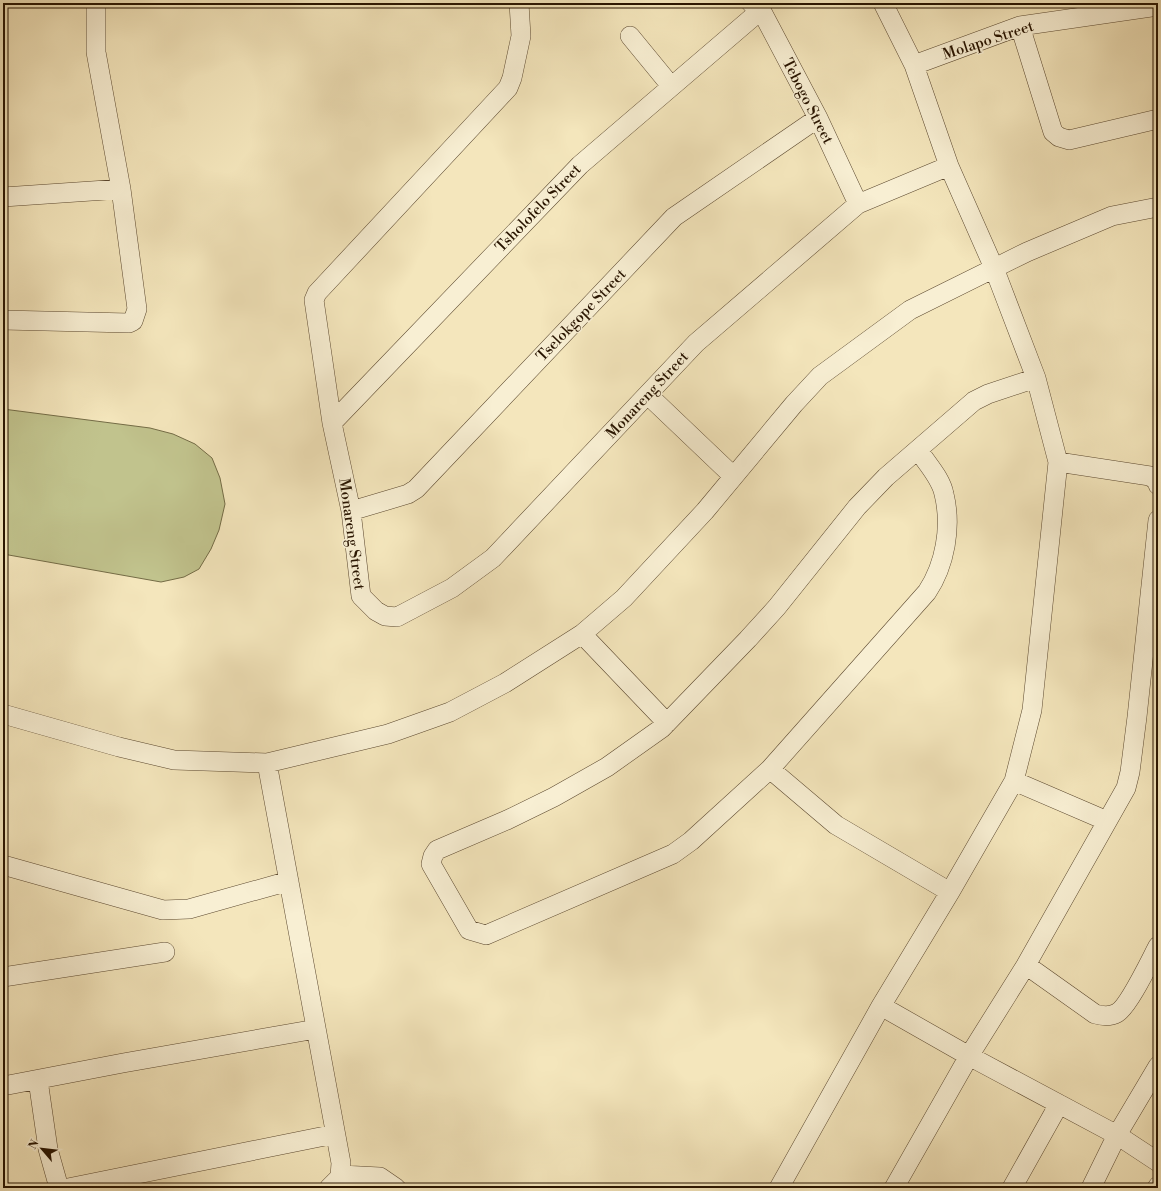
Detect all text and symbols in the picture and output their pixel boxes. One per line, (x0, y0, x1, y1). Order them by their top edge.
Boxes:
street label: Molapo Street (940, 17, 1037, 64)
street label: Tebogo Street (778, 55, 838, 148)
street label: Tsholofelo Street (491, 160, 586, 257)
street label: Tselokgope Street (532, 265, 631, 366)
street label: Monareng Street (602, 347, 693, 443)
street label: Monareng Street (334, 477, 369, 592)
north arrow (22, 1129, 62, 1169)
text: N (26, 1137, 42, 1152)

